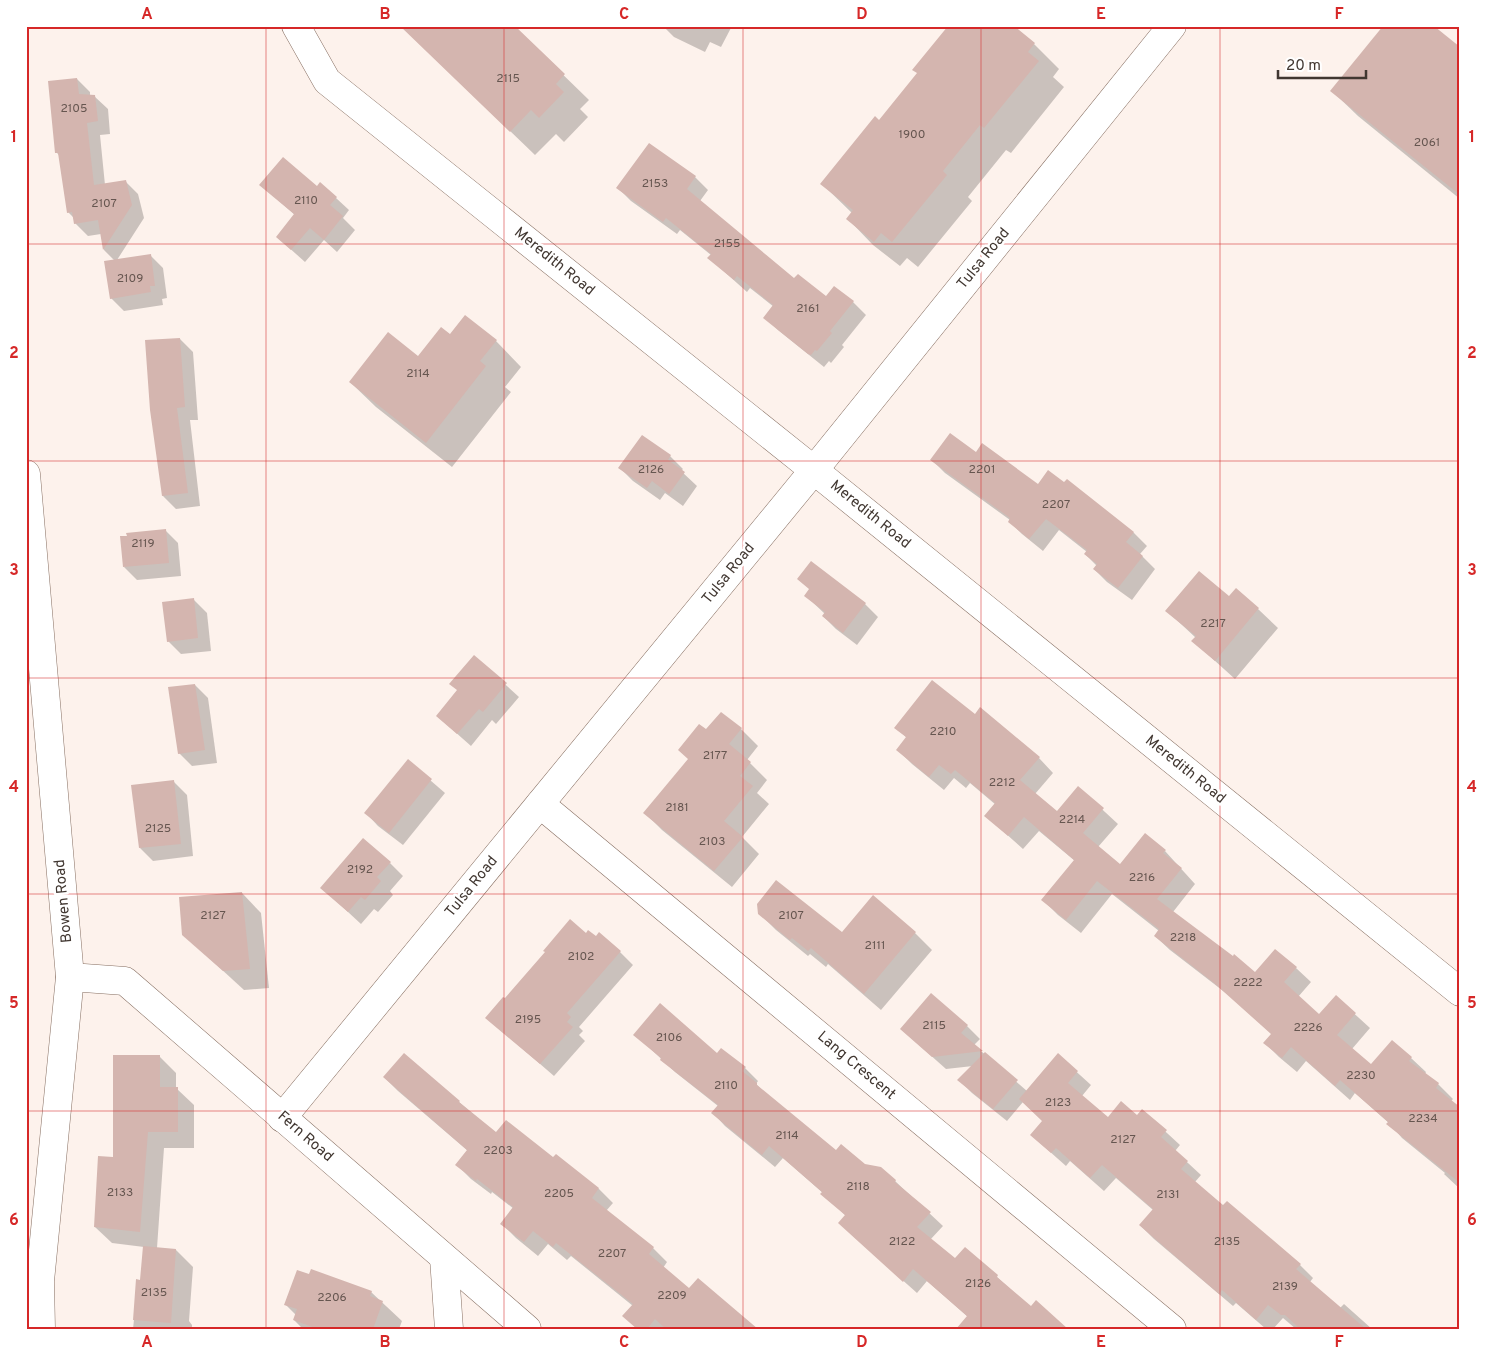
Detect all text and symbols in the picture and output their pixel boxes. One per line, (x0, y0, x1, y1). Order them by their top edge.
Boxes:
text: A (141, 5, 153, 25)
text: B (379, 5, 391, 25)
text: C (619, 5, 629, 25)
text: D (856, 5, 868, 25)
text: E (1096, 5, 1106, 25)
text: F (1334, 5, 1344, 25)
scale bar (1278, 48, 1366, 80)
text: 20 m (1286, 57, 1321, 76)
house number: 2115 (496, 71, 520, 87)
house number: 2105 (61, 101, 87, 117)
house number: 1900 (899, 127, 925, 143)
text: 1 (11, 128, 17, 148)
text: 1 (1469, 128, 1475, 148)
house number: 2061 (1414, 135, 1440, 151)
house number: 2153 (642, 176, 668, 192)
house number: 2110 (294, 193, 318, 209)
house number: 2107 (91, 196, 117, 212)
street label: Meredith Road (510, 224, 598, 300)
street label: Tulsa Road (953, 224, 1015, 294)
house number: 2155 (714, 236, 740, 252)
house number: 2109 (117, 271, 143, 287)
house number: 2161 (796, 301, 820, 317)
text: 2 (9, 344, 19, 364)
text: 2 (1467, 344, 1477, 364)
house number: 2114 (406, 366, 430, 382)
house number: 2126 (638, 462, 664, 478)
house number: 2201 (969, 462, 995, 478)
street label: Meredith Road (826, 477, 914, 553)
house number: 2207 (1042, 497, 1070, 513)
house number: 2119 (131, 536, 155, 552)
street label: Tulsa Road (698, 539, 760, 609)
text: 3 (9, 561, 19, 581)
text: 3 (1467, 561, 1477, 581)
house number: 2217 (1200, 616, 1226, 632)
house number: 2210 (930, 724, 956, 740)
street label: Meredith Road (1141, 732, 1229, 808)
house number: 2177 (703, 748, 727, 764)
house number: 2212 (989, 775, 1015, 791)
text: 4 (9, 778, 19, 798)
text: 4 (1467, 778, 1477, 798)
house number: 2181 (665, 800, 689, 816)
house number: 2214 (1059, 812, 1085, 828)
house number: 2125 (145, 821, 171, 837)
house number: 2103 (699, 834, 725, 850)
street label: Tulsa Road (441, 852, 503, 922)
street label: Bowen Road (51, 858, 77, 944)
house number: 2192 (347, 862, 373, 878)
house number: 2216 (1129, 870, 1155, 886)
house number: 2127 (200, 908, 226, 924)
house number: 2107 (778, 908, 804, 924)
house number: 2218 (1170, 930, 1196, 946)
house number: 2111 (865, 938, 885, 954)
house number: 2102 (568, 949, 594, 965)
house number: 2222 (1233, 975, 1263, 991)
text: 5 (9, 994, 19, 1014)
text: 5 (1467, 994, 1477, 1014)
house number: 2195 (515, 1012, 541, 1028)
house number: 2115 (922, 1018, 946, 1034)
house number: 2226 (1293, 1020, 1323, 1036)
street label: Lang Crescent (813, 1028, 899, 1104)
house number: 2106 (656, 1030, 682, 1046)
house number: 2230 (1346, 1068, 1376, 1084)
house number: 2110 (714, 1078, 738, 1094)
house number: 2123 (1045, 1095, 1071, 1111)
street label: Fern Road (273, 1108, 337, 1166)
house number: 2234 (1408, 1111, 1438, 1127)
house number: 2114 (775, 1128, 799, 1144)
house number: 2127 (1110, 1132, 1136, 1148)
house number: 2203 (483, 1143, 513, 1159)
house number: 2118 (846, 1179, 870, 1195)
house number: 2133 (107, 1185, 133, 1201)
house number: 2205 (544, 1186, 574, 1202)
house number: 2131 (1156, 1187, 1180, 1203)
text: 6 (9, 1211, 19, 1231)
text: 6 (1467, 1211, 1477, 1231)
house number: 2122 (889, 1234, 915, 1250)
house number: 2135 (1214, 1234, 1240, 1250)
house number: 2207 (598, 1246, 626, 1262)
house number: 2126 (965, 1276, 991, 1292)
house number: 2139 (1272, 1279, 1298, 1295)
house number: 2135 (141, 1285, 167, 1301)
house number: 2209 (657, 1288, 687, 1304)
house number: 2206 (317, 1290, 347, 1306)
text: A (141, 1333, 153, 1353)
text: B (379, 1333, 391, 1353)
text: C (619, 1333, 629, 1353)
text: D (856, 1333, 868, 1353)
text: E (1096, 1333, 1106, 1353)
text: F (1334, 1333, 1344, 1353)

